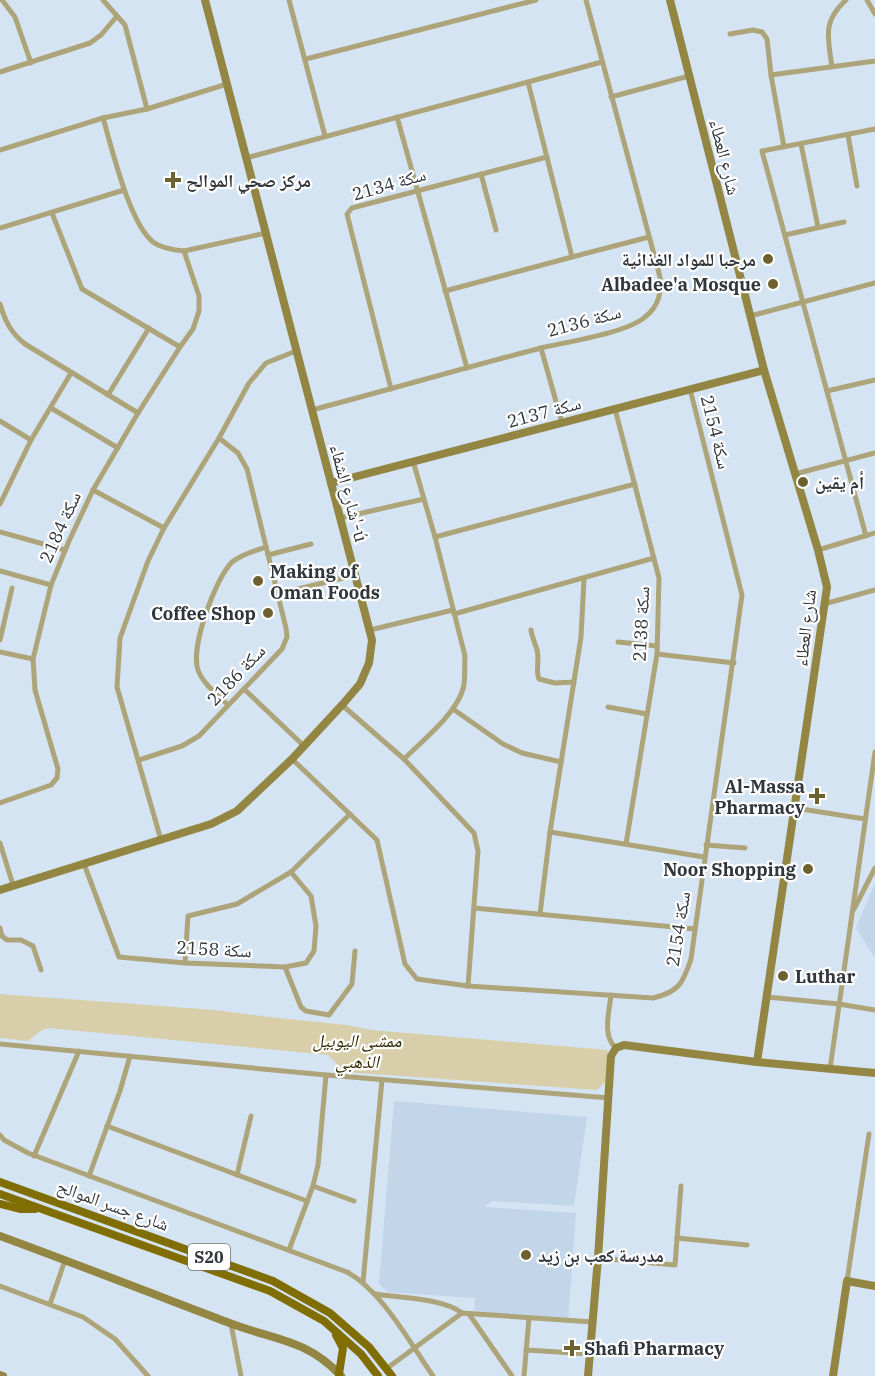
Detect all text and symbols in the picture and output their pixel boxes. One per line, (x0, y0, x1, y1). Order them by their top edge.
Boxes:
street label: شارع العطاء (704, 117, 746, 197)
street label: سكة 2134 (349, 163, 429, 205)
place label: مركز صحي الموالح (186, 169, 311, 195)
marker: مركز صحي الموالح (164, 171, 182, 189)
place label: مرحبا للمواد الغذائية (622, 248, 756, 271)
marker: مرحبا للمواد الغذائية (761, 252, 775, 266)
place label: Albadee'a Mosque (601, 273, 761, 296)
marker: Albadee'a Mosque (766, 277, 780, 291)
street label: سكة 2136 (544, 300, 624, 342)
street label: سكة 2137 (504, 391, 584, 433)
street label: سكة 2154 (696, 393, 736, 471)
street label: شارع الشفاء'-ú (325, 442, 373, 544)
place label: أم يقين (815, 471, 864, 495)
marker: أم يقين (796, 475, 810, 489)
street label: سكة 2184 (34, 488, 86, 566)
place label: Making of Oman Foods (270, 560, 380, 604)
marker: Making of Oman Foods (251, 574, 265, 588)
street label: سكة 2138 (628, 586, 654, 662)
street label: شارع العطاء (789, 588, 821, 668)
place label: Coffee Shop (151, 602, 256, 625)
marker: Coffee Shop (261, 606, 275, 620)
street label: سكة 2186 (202, 640, 270, 710)
place label: Al-Massa Pharmacy (714, 775, 806, 819)
marker: Al-Massa Pharmacy (810, 789, 824, 803)
place label: Noor Shopping (663, 858, 797, 881)
marker: Noor Shopping (801, 862, 815, 876)
street label: سكة 2154 (661, 890, 695, 968)
street label: سكة 2158 (176, 936, 252, 962)
place label: Luthar (795, 965, 855, 988)
marker: Luthar (776, 969, 790, 983)
park label: ممشى اليوبيل الذهبي (313, 1029, 402, 1076)
street label: شارع جسر الموالح (54, 1174, 172, 1237)
road number: S20 (188, 1244, 230, 1270)
place label: مدرسة كعب بن زيد (538, 1244, 664, 1267)
marker: مدرسة كعب بن زيد (519, 1248, 533, 1262)
place label: Shafi Pharmacy (584, 1337, 725, 1360)
marker: Shafi Pharmacy (565, 1341, 579, 1355)

